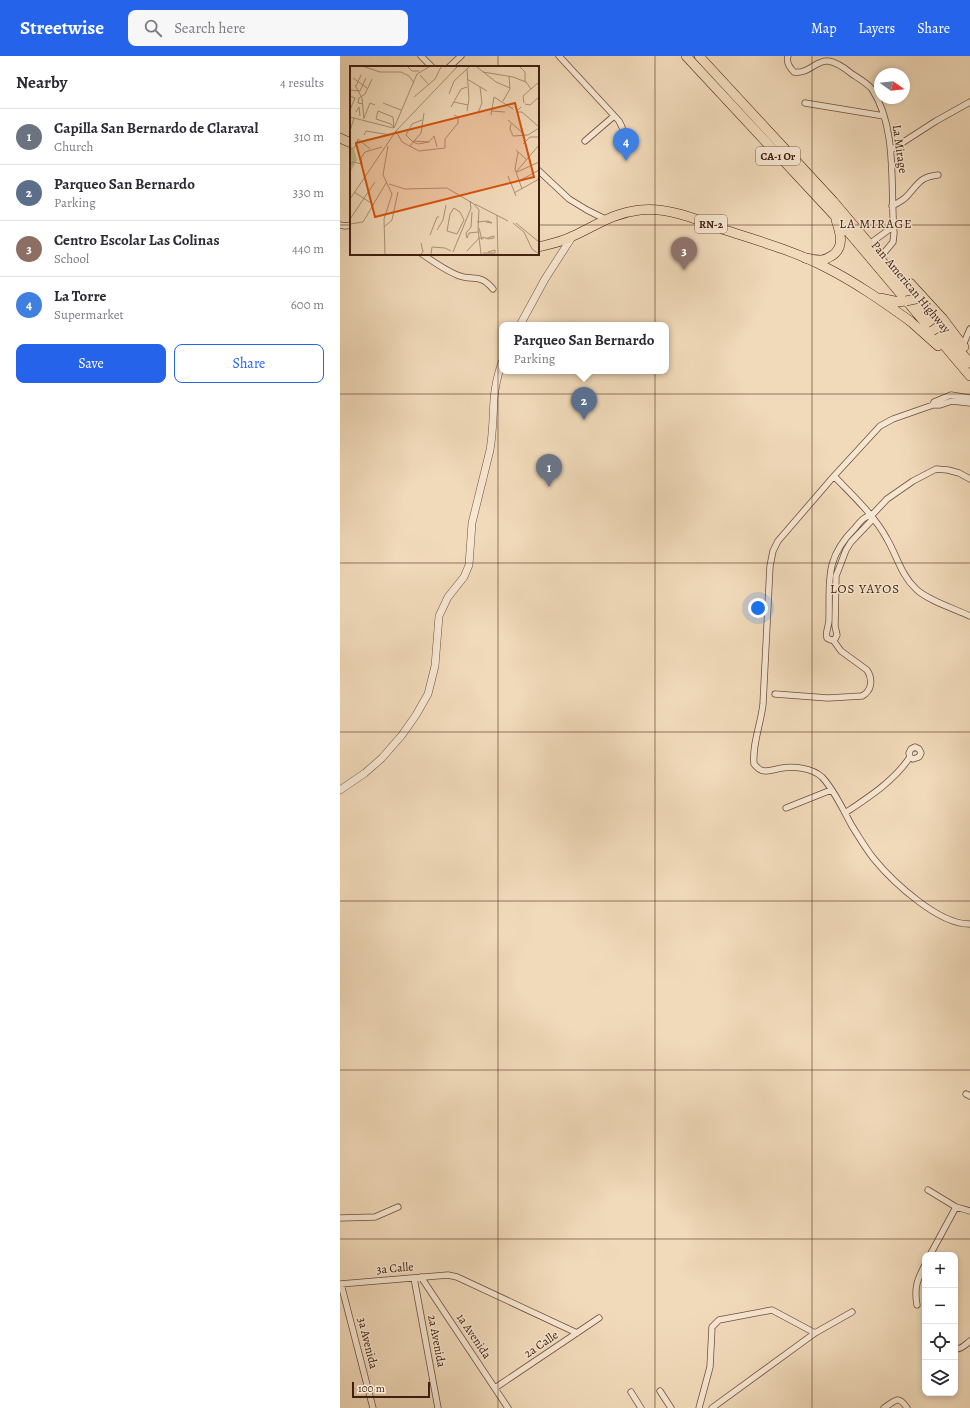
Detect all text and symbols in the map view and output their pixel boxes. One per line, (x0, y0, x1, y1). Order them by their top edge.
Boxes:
search box (128, 10, 408, 46)
text: Streetwise (20, 15, 104, 41)
icon: search (142, 17, 164, 39)
text: Search here (174, 18, 245, 38)
text: Map (811, 19, 837, 38)
text: Layers (859, 19, 895, 38)
text: Share (917, 19, 950, 38)
inset map (350, 66, 539, 255)
north arrow (874, 68, 910, 104)
text: Nearby (16, 71, 67, 94)
text: 4 results (280, 74, 324, 91)
text: Capilla San Bernardo de Claraval (54, 118, 258, 138)
street label: La Mirage (889, 124, 911, 174)
text: 1 (27, 128, 31, 145)
text: 310 m (294, 128, 324, 145)
pin: 4 (613, 128, 639, 161)
text: Church (54, 138, 93, 155)
road number: CA-1 Or (756, 147, 800, 165)
text: Parqueo San Bernardo (54, 174, 195, 194)
text: 2 (26, 184, 32, 201)
text: 330 m (293, 184, 324, 201)
text: Parking (54, 194, 96, 211)
road number: RN-2 (695, 215, 727, 233)
district label: LA MIRAGE (839, 215, 913, 232)
text: Centro Escolar Las Colinas (54, 230, 220, 250)
pin: 3 (671, 237, 697, 270)
street label: Pan-American Highway (868, 238, 955, 337)
text: 3 (26, 240, 32, 257)
text: 440 m (292, 240, 324, 257)
text: School (54, 250, 89, 267)
text: La Torre (54, 286, 106, 306)
text: 4 (26, 296, 32, 313)
text: 600 m (291, 296, 324, 313)
text: Supermarket (54, 306, 124, 323)
popup (499, 322, 669, 374)
text: Parqueo San Bernardo (514, 330, 654, 350)
button: Save (16, 344, 166, 383)
button: Share (174, 344, 324, 383)
text: Parking (514, 350, 555, 367)
pin: 2 (571, 387, 597, 420)
pin: 1 (536, 454, 562, 487)
district label: LOS YAYOS (830, 580, 900, 597)
your location (748, 598, 768, 618)
map controls (922, 1252, 958, 1396)
button: + (922, 1252, 958, 1288)
street label: 3a Calle (376, 1258, 414, 1278)
button: − (922, 1288, 958, 1324)
street label: 1a Avenida (453, 1310, 495, 1362)
street label: 2a Avenida (424, 1313, 450, 1369)
street label: 3a Avenida (354, 1316, 382, 1371)
button: locate (922, 1324, 958, 1360)
street label: 2a Calle (521, 1327, 561, 1361)
button: layers (922, 1360, 958, 1396)
scale bar (352, 1380, 430, 1399)
text: 100 m (358, 1381, 385, 1396)

